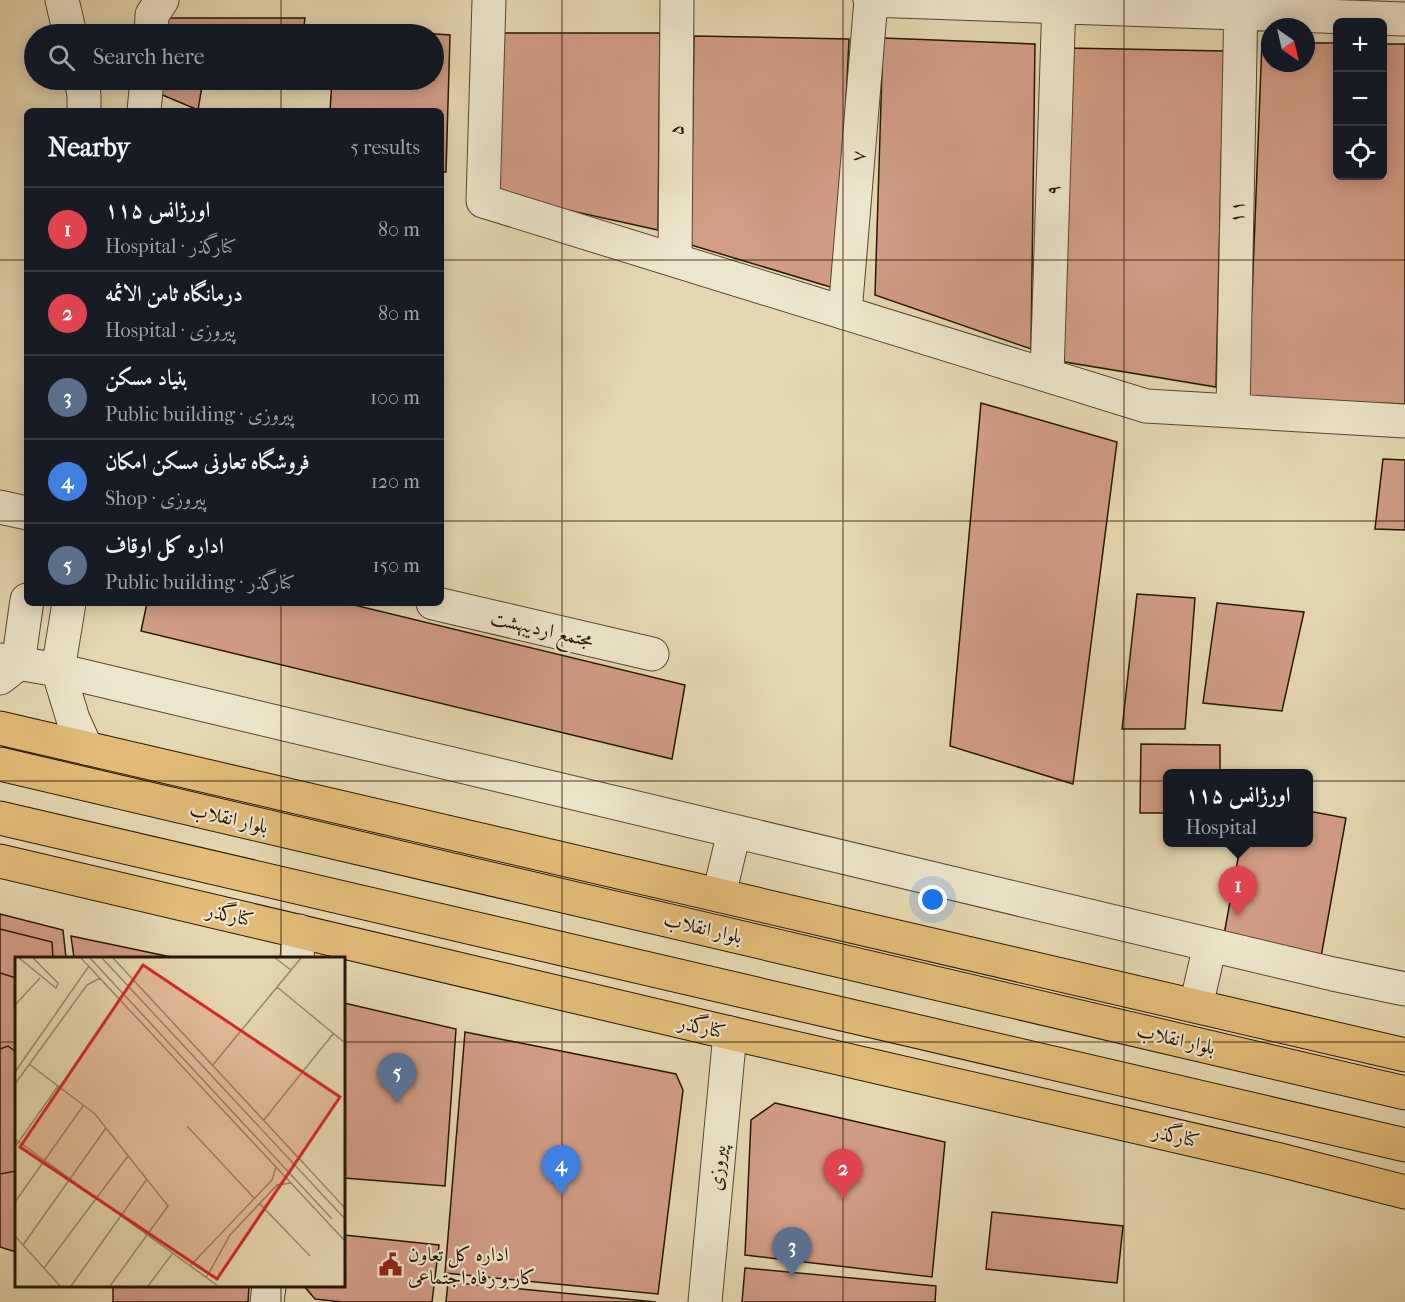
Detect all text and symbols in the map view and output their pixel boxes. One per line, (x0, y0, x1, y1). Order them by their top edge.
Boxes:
north arrow (1261, 18, 1315, 72)
map controls (1333, 18, 1387, 180)
button: + (1333, 18, 1387, 72)
search box (24, 24, 444, 90)
icon: search (45, 41, 78, 74)
text: Search here (93, 44, 205, 70)
button: − (1333, 72, 1387, 126)
street label: ۵ (664, 124, 688, 136)
button: locate (1333, 126, 1387, 180)
text: Nearby (48, 132, 130, 163)
text: 5 results (350, 136, 420, 159)
street label: ۷ (846, 149, 870, 163)
street label: ۹ (1041, 184, 1065, 196)
text: اورژانس ۱۱۵ (105, 197, 210, 223)
street label: ۱۱ (1225, 200, 1249, 224)
text: 1 (64, 218, 71, 241)
text: 80 m (378, 218, 420, 241)
text: Hospital · کنارگذر (105, 235, 237, 258)
text: درمانگاه ثامن الائمه (105, 281, 243, 307)
text: 2 (62, 302, 73, 325)
text: 80 m (378, 302, 420, 325)
text: Hospital · پیروزی (105, 319, 235, 342)
text: بنیاد مسکن (105, 365, 188, 391)
text: 3 (63, 386, 72, 409)
text: 100 m (370, 386, 420, 409)
text: Public building · پیروزی (105, 403, 294, 426)
text: فروشگاه تعاونی مسکن امکان (105, 449, 310, 475)
text: 4 (62, 470, 73, 493)
text: 120 m (371, 470, 420, 493)
text: Shop · پیروزی (105, 487, 206, 510)
text: اداره کل اوقاف (105, 533, 224, 559)
text: 5 (63, 554, 72, 577)
text: 150 m (372, 554, 420, 577)
text: Public building · کنارگذر (105, 571, 295, 594)
street label: مجتمع اردیبهشت (487, 606, 596, 658)
popup (1163, 769, 1313, 847)
text: اورژانس ۱۱۵ (1185, 782, 1291, 808)
street label: بلوار انقلاب (187, 798, 271, 839)
text: Hospital (1185, 816, 1257, 839)
pin: 1 (1218, 866, 1258, 916)
your location (918, 885, 947, 914)
street label: کنارگذر (202, 895, 256, 932)
street label: بلوار انقلاب (661, 908, 745, 949)
inset map (15, 957, 345, 1287)
street label: کنارگذر (674, 1007, 728, 1044)
street label: بلوار انقلاب (1134, 1019, 1218, 1060)
pin: 5 (378, 1054, 416, 1103)
street label: کنارگذر (1148, 1116, 1202, 1153)
street label: پیروزی (704, 1143, 734, 1192)
pin: 4 (542, 1146, 580, 1195)
pin: 2 (824, 1150, 862, 1199)
pin: 3 (772, 1228, 812, 1277)
place label: اداره کل تعاون کار و رفاه اجتماعی (408, 1243, 536, 1289)
public building icon: اداره کل تعاون کار و رفاه اجتماعی (377, 1252, 403, 1278)

